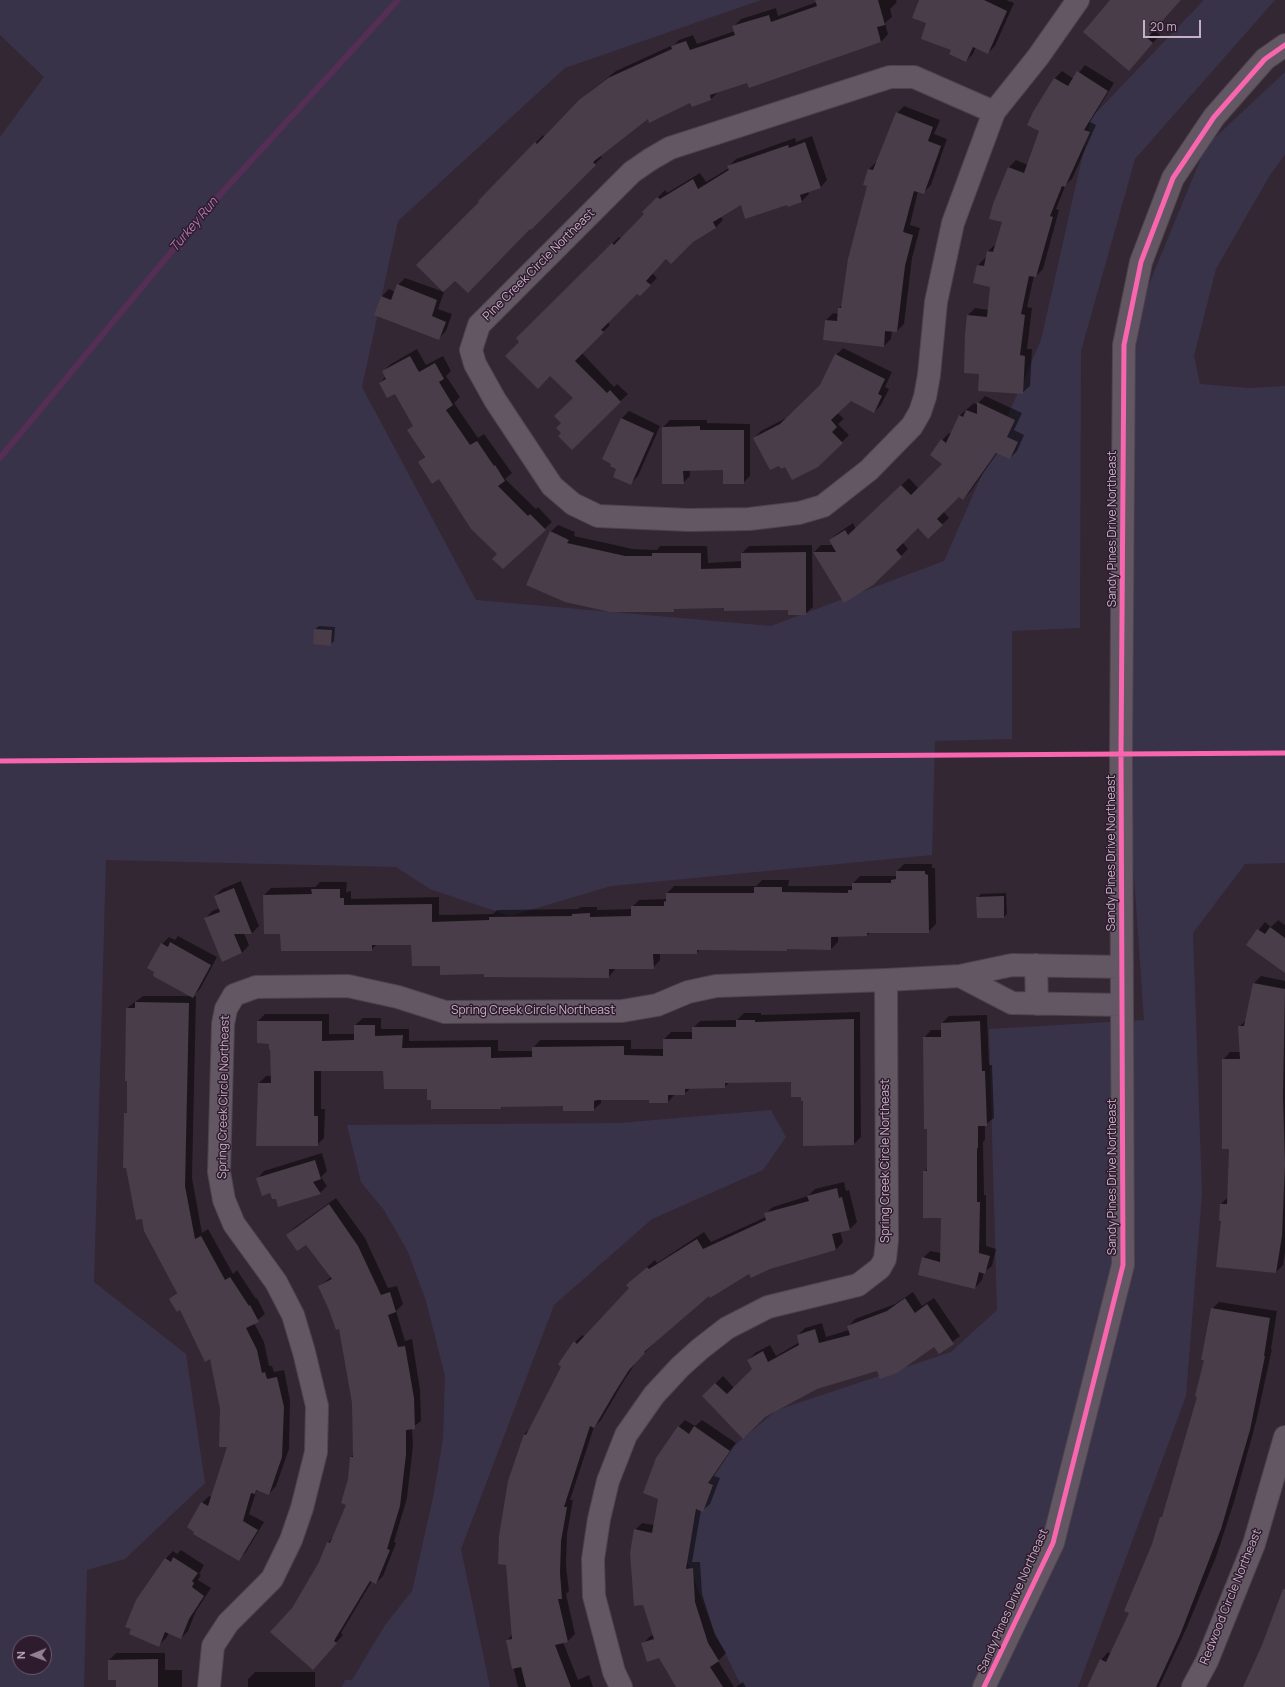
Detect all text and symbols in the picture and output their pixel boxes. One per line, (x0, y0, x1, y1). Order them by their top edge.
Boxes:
scale bar (1145, 12, 1203, 38)
text: 20 m (1150, 18, 1177, 35)
water label: Turkey Run (167, 195, 221, 255)
street label: Pine Creek Circle Northeast (480, 206, 598, 324)
street label: Sandy Pines Drive Northeast (1106, 451, 1120, 607)
street label: Sandy Pines Drive Northeast (1105, 775, 1119, 931)
street label: Spring Creek Circle Northeast (451, 1004, 615, 1018)
street label: Spring Creek Circle Northeast (215, 1015, 233, 1179)
street label: Spring Creek Circle Northeast (879, 1079, 893, 1243)
street label: Sandy Pines Drive Northeast (1106, 1099, 1120, 1255)
street label: Sandy Pines Drive Northeast (975, 1527, 1051, 1675)
street label: Redwood Circle Northeast (1197, 1527, 1265, 1667)
north arrow (12, 1635, 52, 1675)
text: N (13, 1651, 28, 1659)

